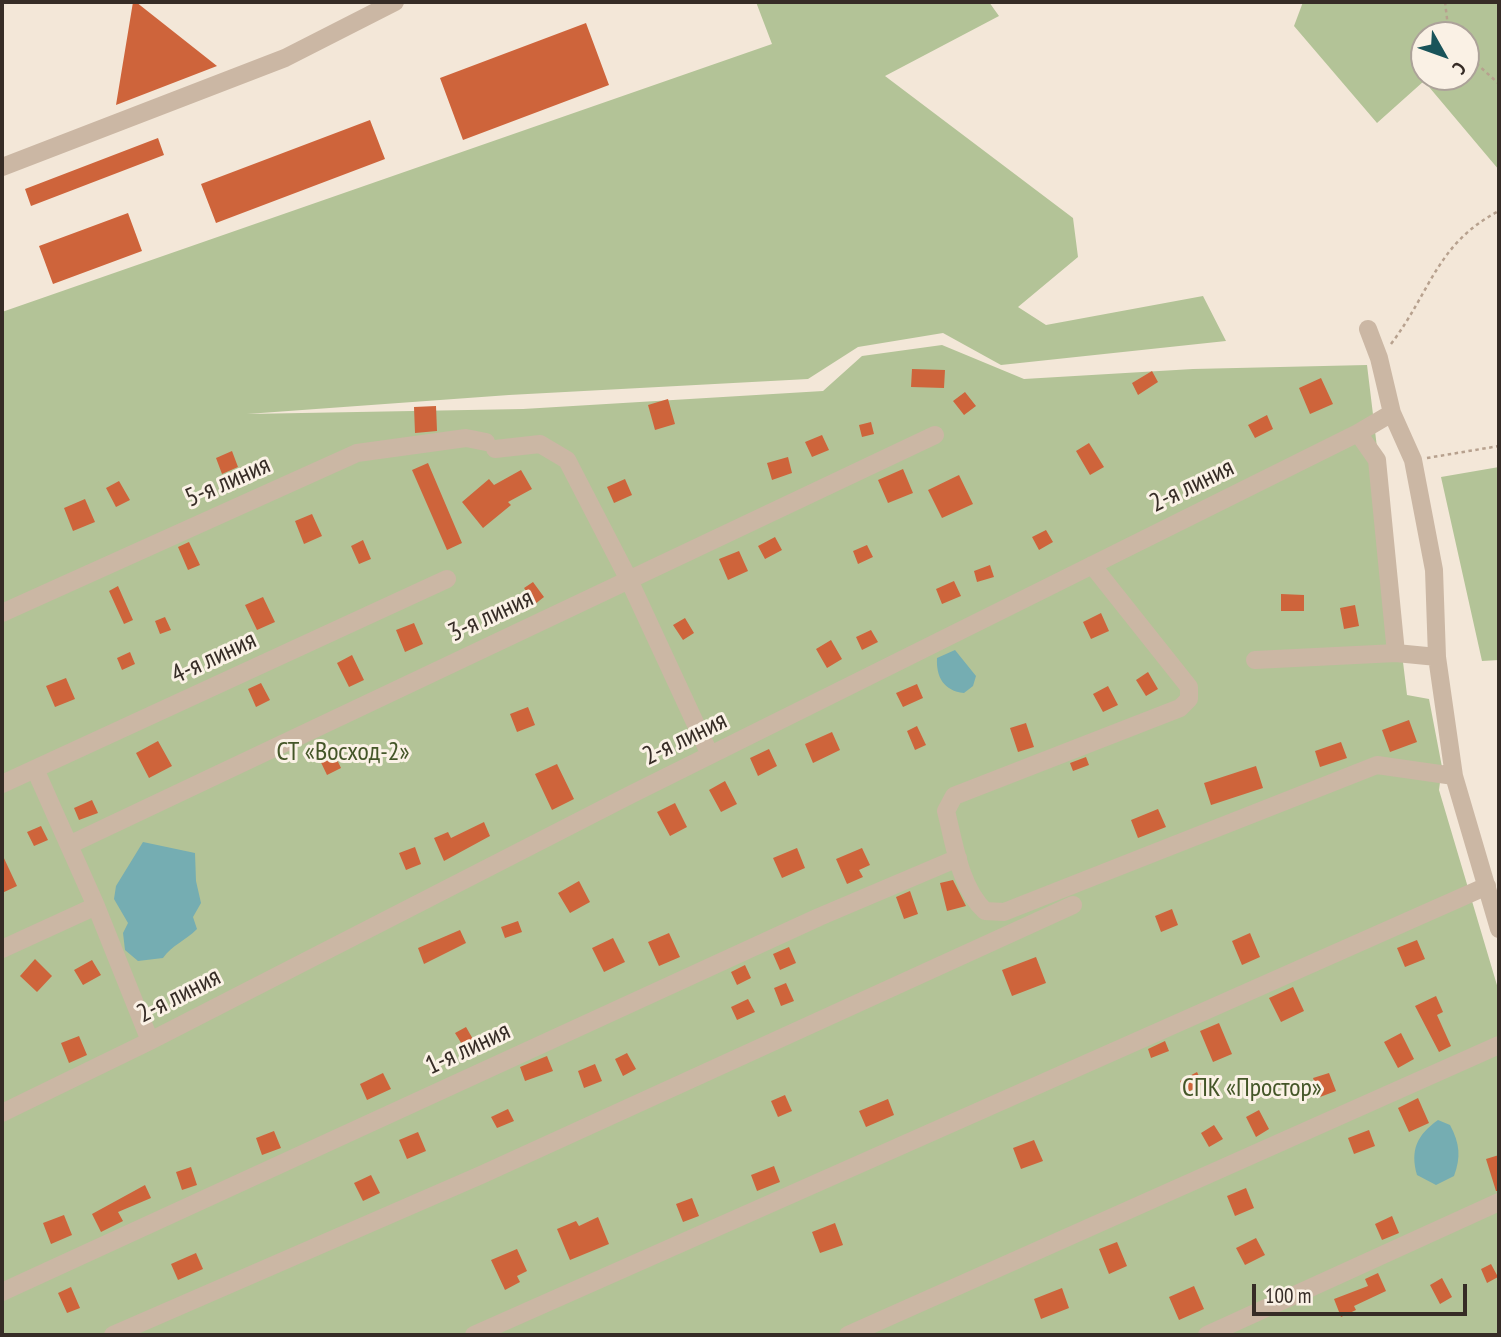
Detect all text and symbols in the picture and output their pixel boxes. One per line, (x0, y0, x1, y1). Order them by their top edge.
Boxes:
north arrow (1410, 21, 1480, 91)
text: С (1448, 57, 1472, 79)
street label: 5-я линия (181, 450, 275, 514)
street label: 2-я линия (1145, 452, 1239, 520)
street label: 3-я линия (444, 583, 538, 649)
street label: 4-я линия (167, 625, 261, 691)
street label: 2-я линия (638, 705, 732, 773)
park label: СТ «Восход-2» (276, 737, 410, 769)
street label: 2-я линия (132, 962, 226, 1030)
street label: 1-я линия (421, 1016, 515, 1082)
park label: СПК «Простор» (1182, 1073, 1322, 1105)
scale bar (1256, 1270, 1471, 1314)
text: 100 m (1265, 1282, 1311, 1309)

